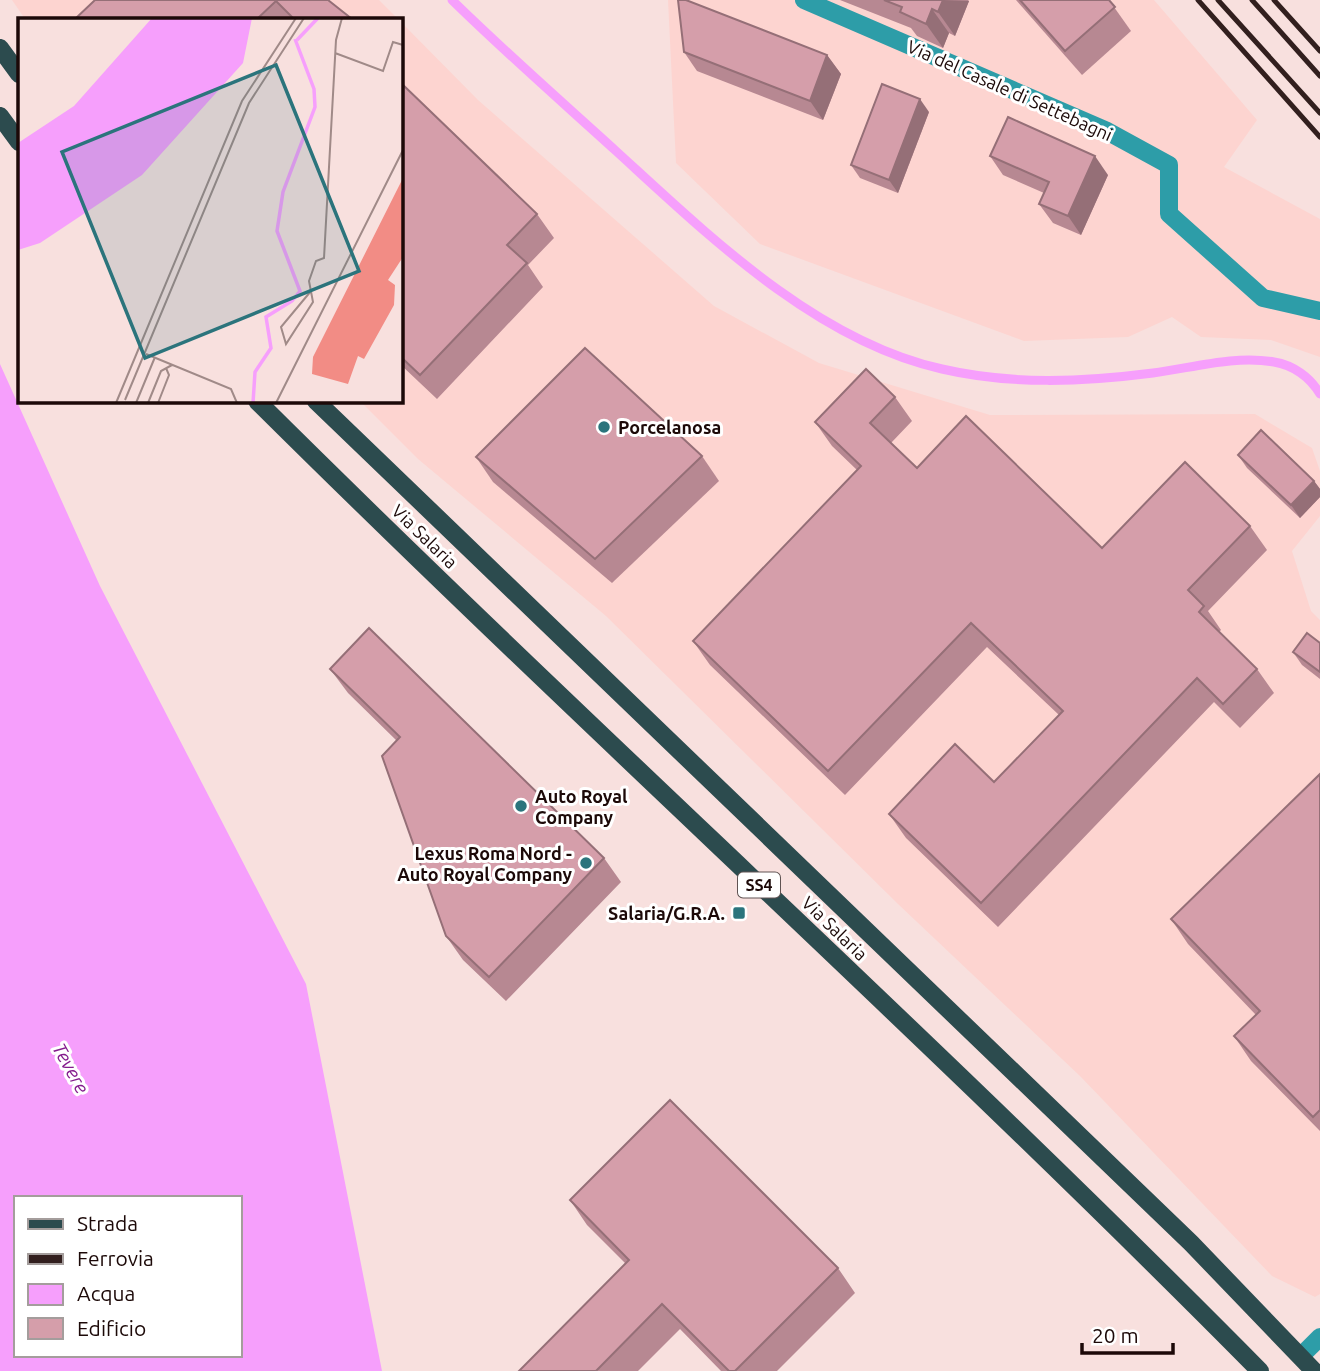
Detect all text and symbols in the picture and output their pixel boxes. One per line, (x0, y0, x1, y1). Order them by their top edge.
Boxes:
inset map (18, 18, 402, 402)
street label: Via del Casale di Settebagni (904, 36, 1116, 144)
place label: Porcelanosa (618, 417, 721, 437)
marker: Porcelanosa (596, 419, 612, 435)
street label: Via Salaria (388, 500, 462, 572)
place label: Auto Royal Company (535, 786, 628, 827)
marker: Auto Royal Company (513, 798, 529, 814)
place label: Lexus Roma Nord - Auto Royal Company (397, 843, 572, 884)
marker: Lexus Roma Nord - Auto Royal Company (578, 855, 594, 871)
road number: SS4 (738, 872, 780, 898)
street label: Via Salaria (798, 892, 872, 964)
place label: Salaria/G.R.A. (608, 903, 725, 923)
marker: Salaria/G.R.A. (731, 905, 747, 921)
water label: Tevere (48, 1039, 94, 1097)
legend (14, 1196, 242, 1357)
text: Strada (77, 1211, 138, 1235)
text: Ferrovia (77, 1246, 154, 1270)
text: Acqua (77, 1281, 135, 1305)
scale bar (1082, 1312, 1173, 1356)
text: Edificio (77, 1316, 146, 1340)
text: 20 m (1092, 1323, 1139, 1347)

